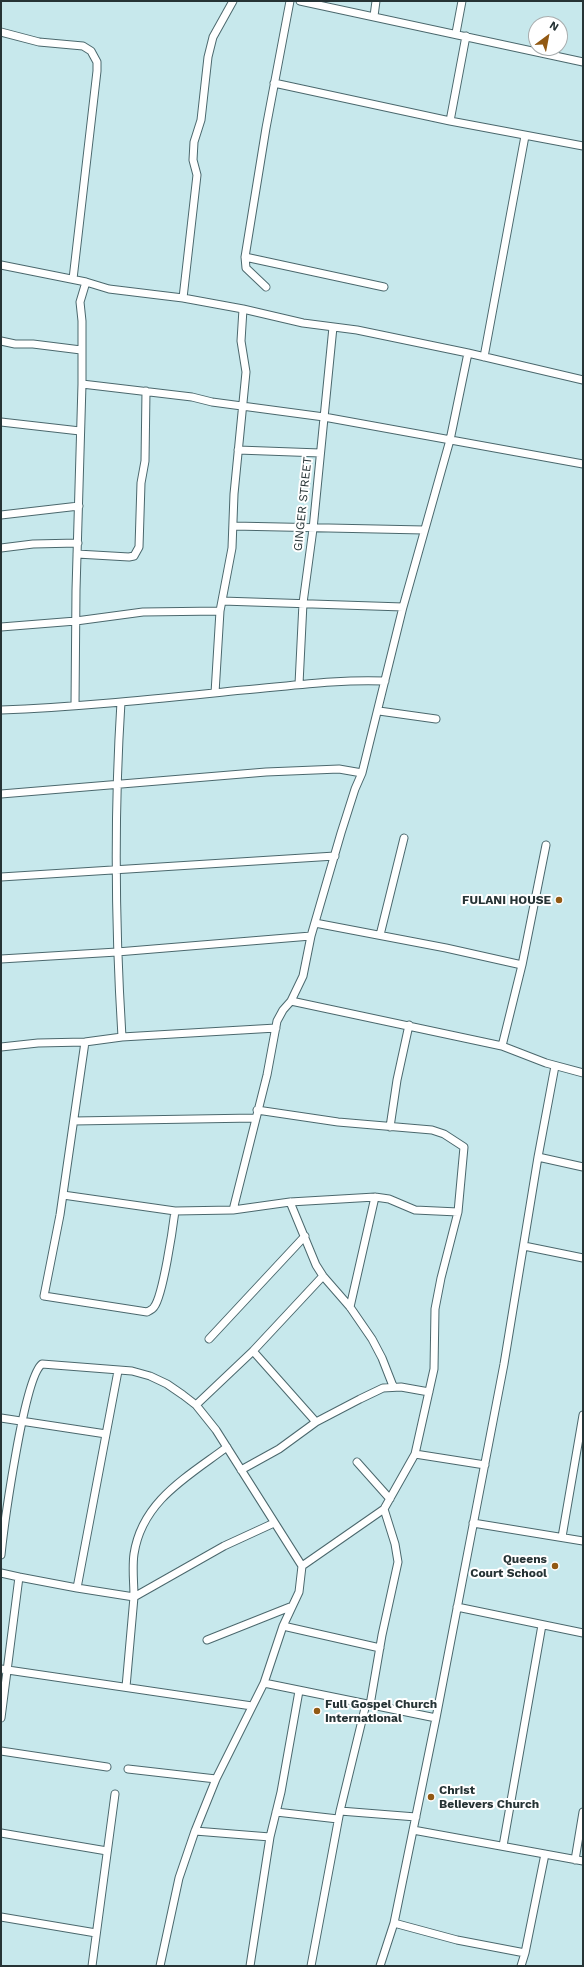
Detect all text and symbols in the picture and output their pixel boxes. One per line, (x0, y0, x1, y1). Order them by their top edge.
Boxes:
north arrow (528, 16, 568, 56)
text: N (547, 19, 561, 34)
street label: GINGER STREET (291, 456, 315, 552)
place label: FULANI HOUSE (462, 893, 551, 907)
marker: FULANI HOUSE (554, 895, 564, 905)
place label: Queens Court School (470, 1552, 547, 1580)
marker: Queens Court School (550, 1561, 560, 1571)
place label: Full Gospel Church International (325, 1697, 437, 1725)
marker: Full Gospel Church International (312, 1706, 322, 1716)
place label: Christ Believers Church (439, 1783, 539, 1811)
marker: Christ Believers Church (426, 1792, 436, 1802)

